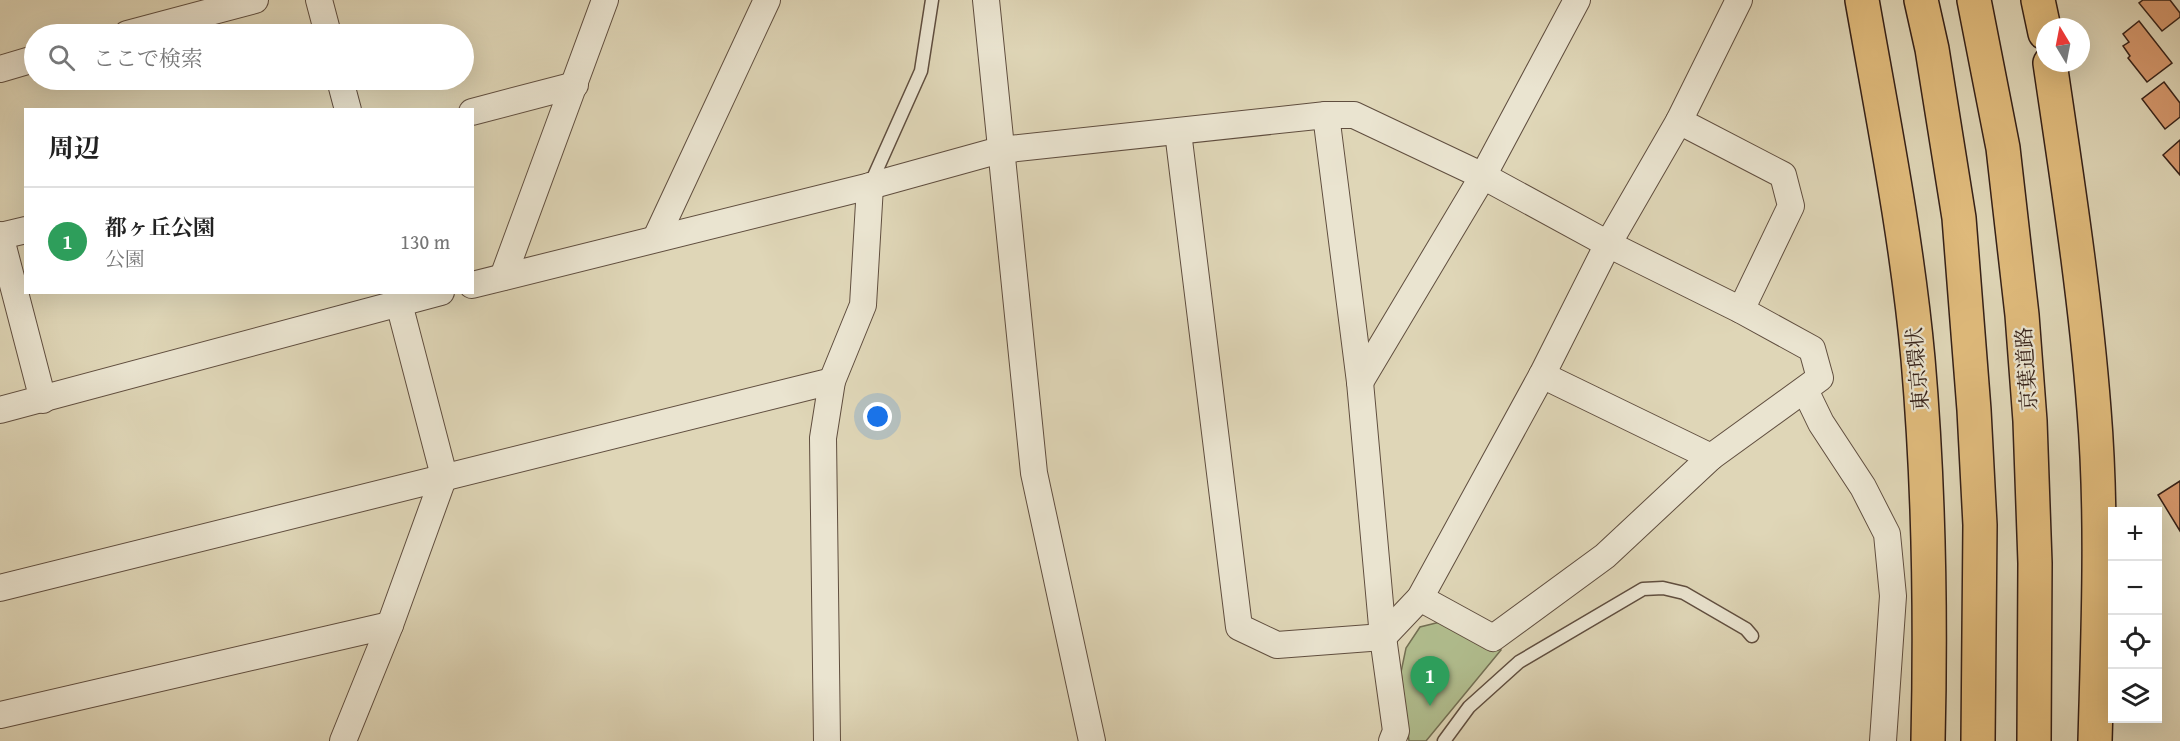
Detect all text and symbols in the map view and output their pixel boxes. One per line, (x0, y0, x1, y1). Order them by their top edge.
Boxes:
north arrow (2036, 18, 2090, 72)
search box (24, 24, 474, 90)
icon: search (45, 41, 78, 74)
text: ここで検索 (93, 42, 203, 74)
text: 周辺 (48, 128, 100, 167)
text: 都ヶ丘公園 (105, 211, 215, 243)
text: 1 (62, 227, 73, 256)
text: 130 m (400, 227, 450, 256)
text: 公園 (105, 244, 145, 273)
street label: 東京環状 (1898, 326, 1936, 412)
street label: 京葉道路 (2008, 326, 2044, 412)
your location (863, 402, 892, 431)
map controls (2108, 507, 2162, 723)
button: + (2108, 507, 2162, 561)
button: − (2108, 561, 2162, 615)
button: locate (2108, 615, 2162, 669)
pin: 1 (1410, 656, 1450, 706)
button: layers (2108, 669, 2162, 723)

